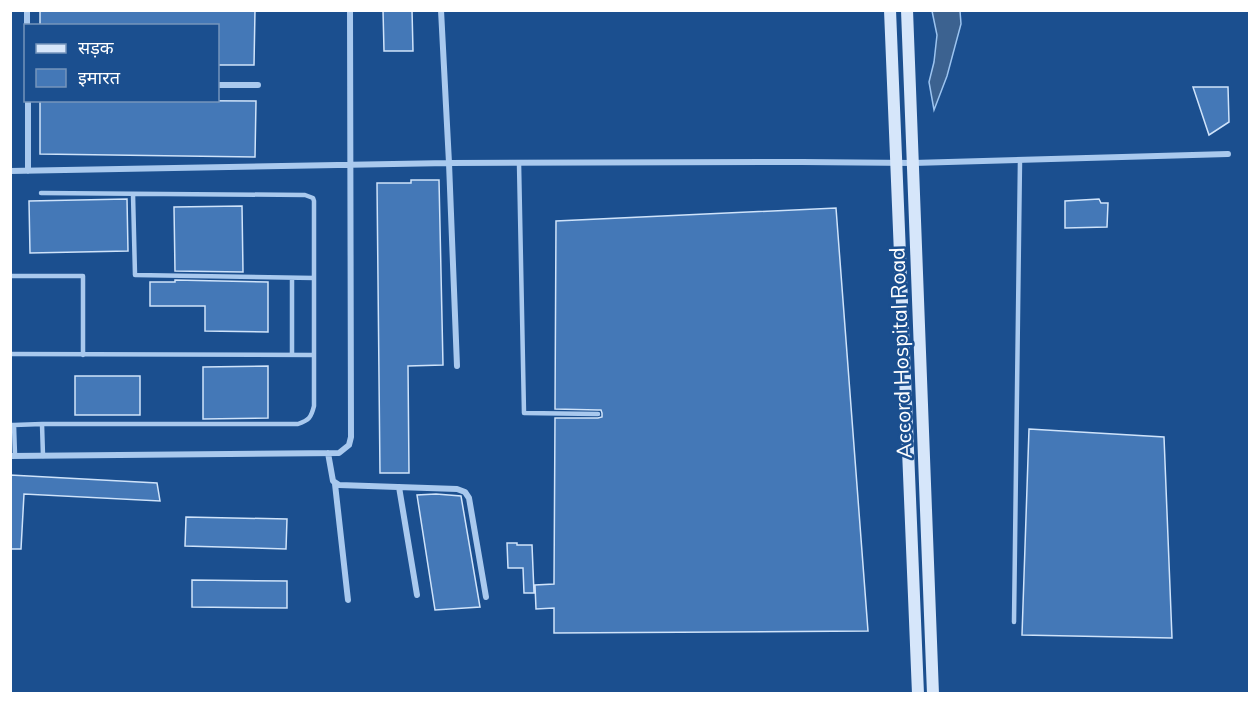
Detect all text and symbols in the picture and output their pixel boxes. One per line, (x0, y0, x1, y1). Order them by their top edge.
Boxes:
legend (24, 24, 219, 102)
text: सड़क (78, 36, 115, 59)
text: इमारत (78, 66, 121, 89)
street label: Accord Hospital Road (883, 247, 917, 459)

